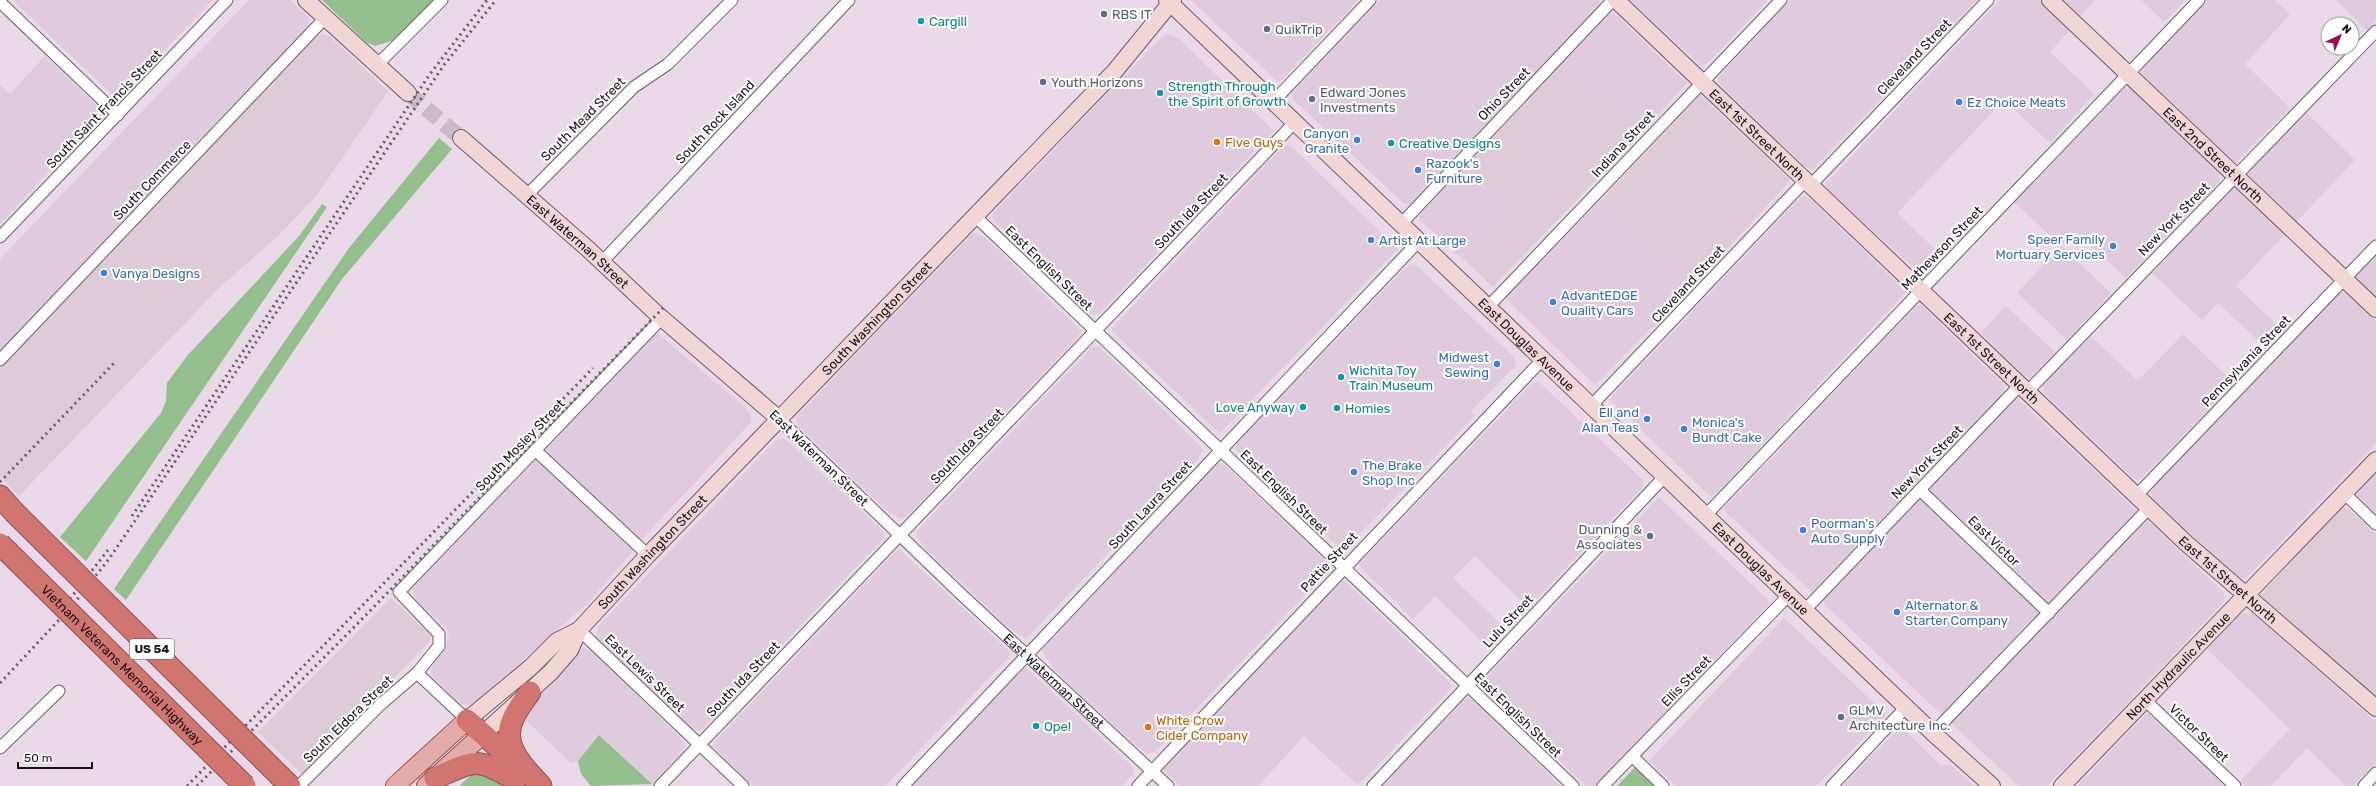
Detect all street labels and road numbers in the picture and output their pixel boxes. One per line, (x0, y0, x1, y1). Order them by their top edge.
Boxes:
street label: Cleveland Street (1874, 16, 1954, 98)
street label: South Saint Francis Street (43, 47, 165, 171)
street label: Ohio Street (1475, 64, 1533, 124)
street label: South Mead Street (538, 74, 628, 164)
street label: South Rock Island (673, 77, 757, 167)
street label: East 1st Street North (1706, 86, 1808, 183)
street label: East 2nd Street North (2160, 104, 2266, 206)
street label: Indiana Street (1588, 108, 1658, 180)
street label: South Commerce (110, 137, 194, 223)
street label: South Ida Street (1151, 170, 1231, 252)
street label: New York Street (2135, 179, 2213, 259)
street label: East Waterman Street (524, 192, 632, 291)
street label: Mathewson Street (1898, 203, 1986, 293)
street label: East English Street (1002, 223, 1096, 314)
street label: Cleveland Street (1648, 242, 1728, 326)
street label: South Washington Street (819, 259, 934, 378)
street label: East Douglas Avenue (1476, 295, 1578, 394)
street label: East 1st Street North (1941, 309, 2042, 407)
street label: Pennsylvania Street (2199, 312, 2293, 410)
street label: South Mosley Street (472, 396, 568, 494)
street label: South Ida Street (927, 405, 1007, 487)
street label: East Waterman Street (766, 407, 872, 509)
street label: New York Street (1888, 422, 1966, 502)
street label: East English Street (1237, 447, 1331, 538)
street label: South Laura Street (1105, 458, 1195, 552)
street label: South Washington Street (595, 492, 709, 612)
street label: East Victor (1965, 513, 2023, 569)
street label: East Douglas Avenue (1710, 519, 1812, 618)
street label: Pattie Street (1297, 529, 1361, 595)
street label: East 1st Street North (2176, 533, 2281, 626)
street label: Vietnam Veterans Memorial Highway (38, 582, 206, 748)
street label: Lulu Street (1480, 591, 1536, 651)
street label: North Hydraulic Avenue (2123, 609, 2233, 723)
street label: East Waterman Street (1001, 630, 1108, 731)
street label: East Lewis Street (602, 631, 688, 715)
street label: South Ida Street (703, 638, 783, 720)
road number: US 54 (130, 639, 174, 659)
street label: Ellis Street (1658, 653, 1714, 709)
street label: East English Street (1471, 670, 1565, 761)
street label: South Eldora Street (300, 672, 396, 766)
street label: Victor Street (2166, 701, 2232, 765)

